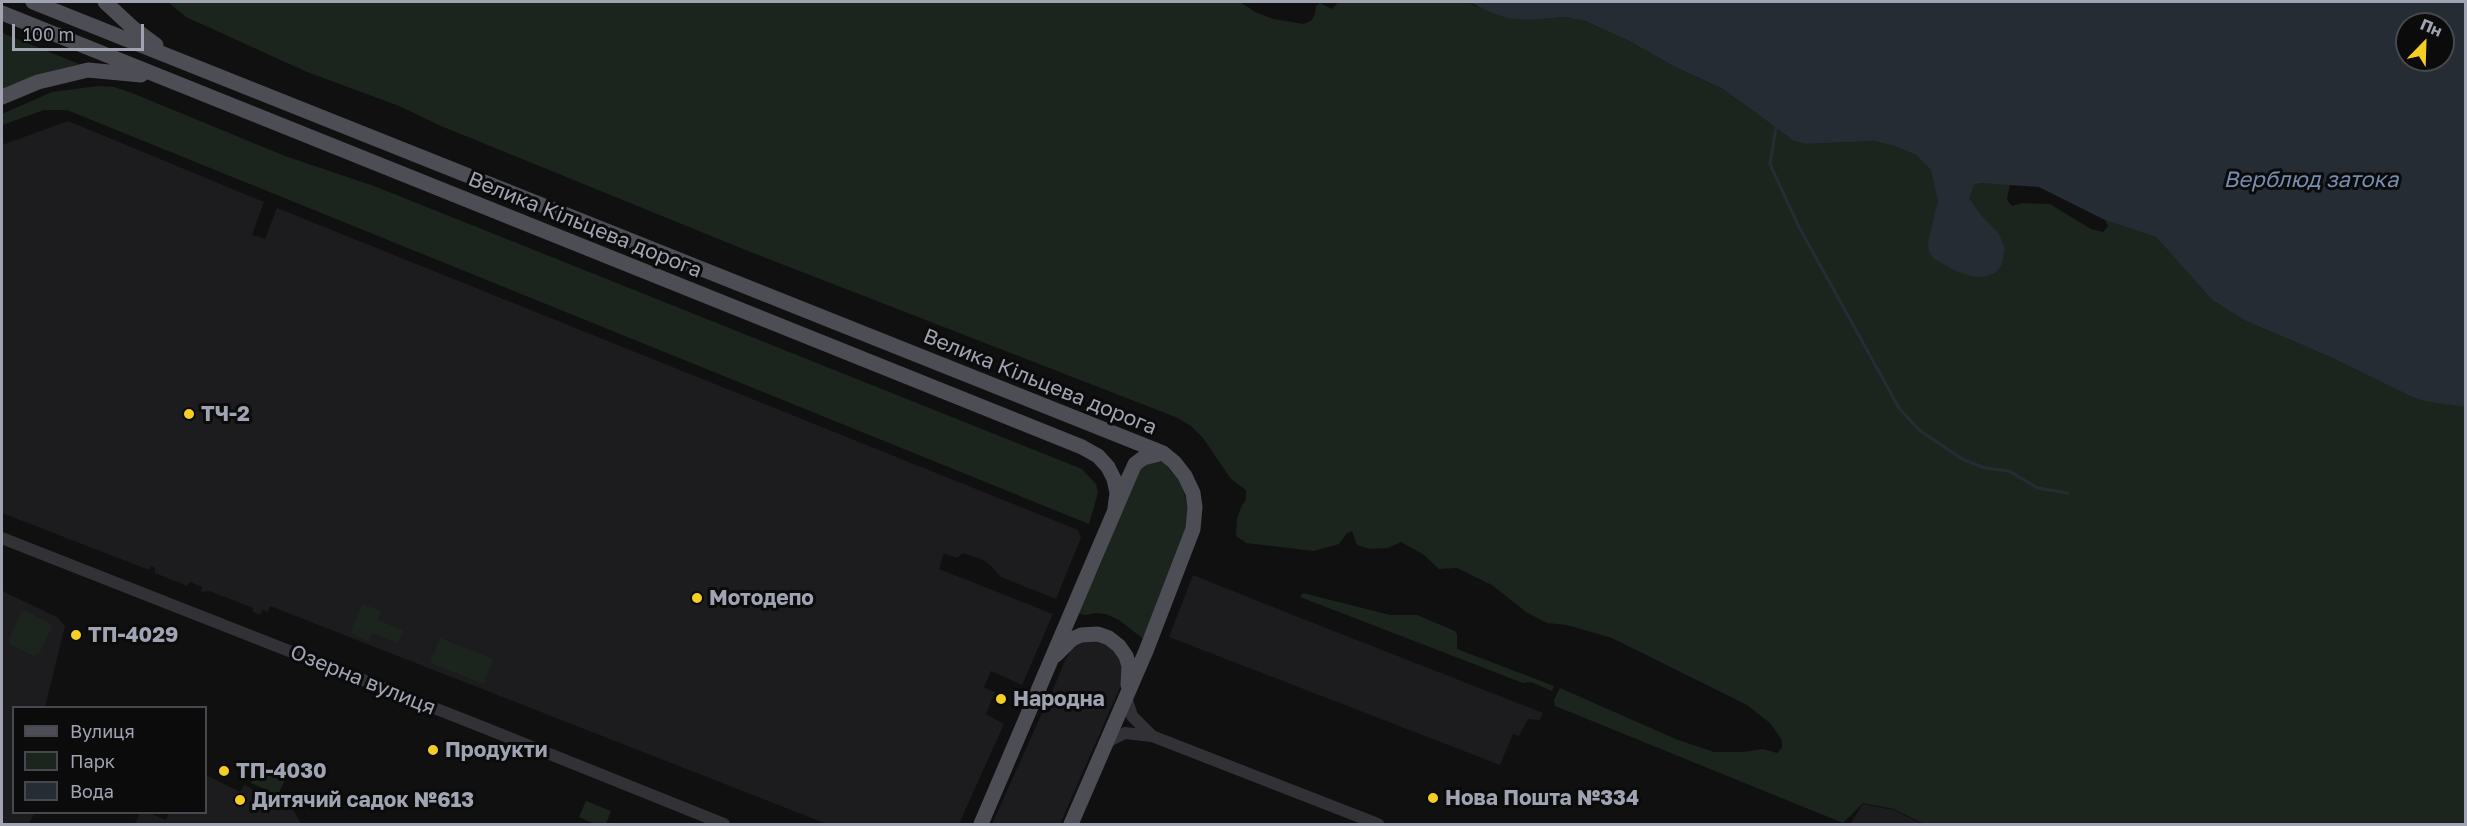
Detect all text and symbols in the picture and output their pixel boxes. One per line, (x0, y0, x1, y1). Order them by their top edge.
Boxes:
scale bar (15, 12, 147, 50)
north arrow (2395, 12, 2455, 72)
text: Пн (2417, 14, 2445, 41)
text: 100 m (23, 23, 74, 45)
street label: Велика Кільцева дорога (464, 167, 706, 283)
water label: Верблюд затока (2224, 167, 2398, 193)
street label: Велика Кільцева дорога (919, 324, 1161, 440)
place label: ТЧ-2 (201, 401, 250, 427)
marker: ТЧ-2 (182, 407, 196, 421)
place label: Мотодепо (709, 585, 814, 611)
marker: Мотодепо (690, 591, 704, 605)
place label: ТП-4029 (88, 622, 178, 648)
marker: ТП-4029 (69, 628, 83, 642)
street label: Озерна вулиця (287, 639, 439, 721)
place label: Народна (1013, 686, 1105, 712)
marker: Народна (994, 692, 1008, 706)
legend (12, 706, 207, 814)
text: Вулиця (70, 720, 135, 742)
place label: Продукти (445, 737, 547, 763)
marker: Продукти (426, 743, 440, 757)
text: Парк (70, 750, 115, 772)
place label: ТП-4030 (236, 758, 327, 784)
marker: ТП-4030 (217, 764, 231, 778)
text: Вода (70, 780, 114, 802)
place label: Нова Пошта №334 (1445, 785, 1639, 811)
place label: Дитячий садок №613 (252, 787, 474, 813)
marker: Нова Пошта №334 (1426, 791, 1440, 805)
marker: Дитячий садок №613 (233, 793, 247, 807)

